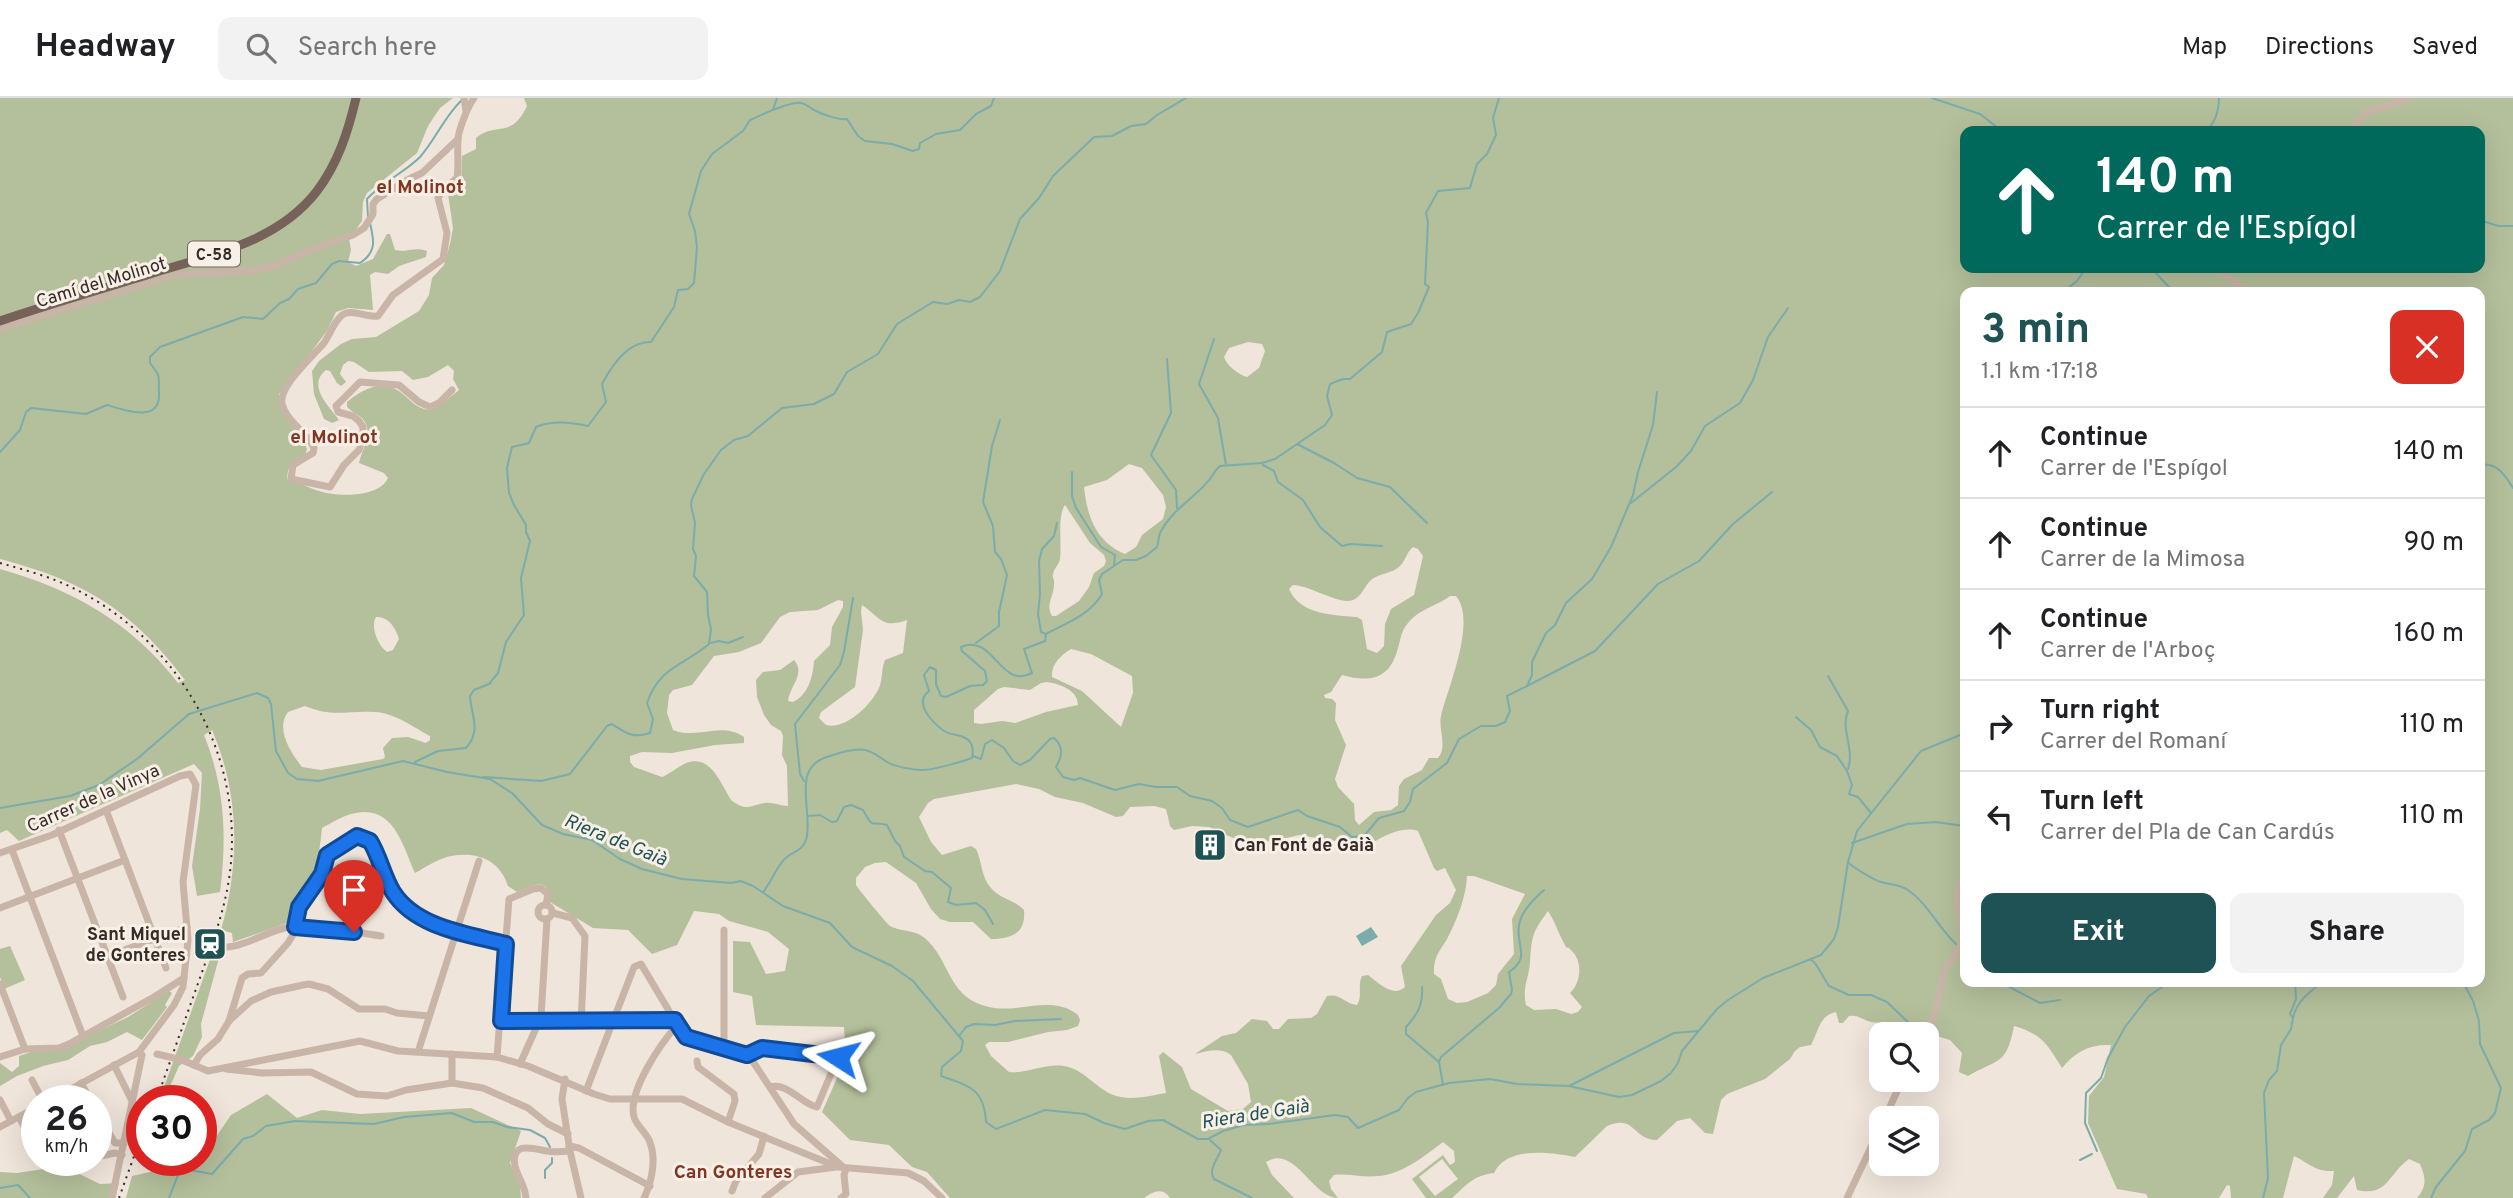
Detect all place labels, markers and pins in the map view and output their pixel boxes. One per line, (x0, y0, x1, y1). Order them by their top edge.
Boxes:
building icon: Can Font de Gaià (1191, 826, 1229, 864)
place label: Can Font de Gaià (1234, 835, 1374, 858)
pin (324, 860, 384, 932)
place label: Sant Miquel de Gonteres (86, 924, 186, 968)
station icon: Sant Miquel de Gonteres (191, 925, 229, 963)

